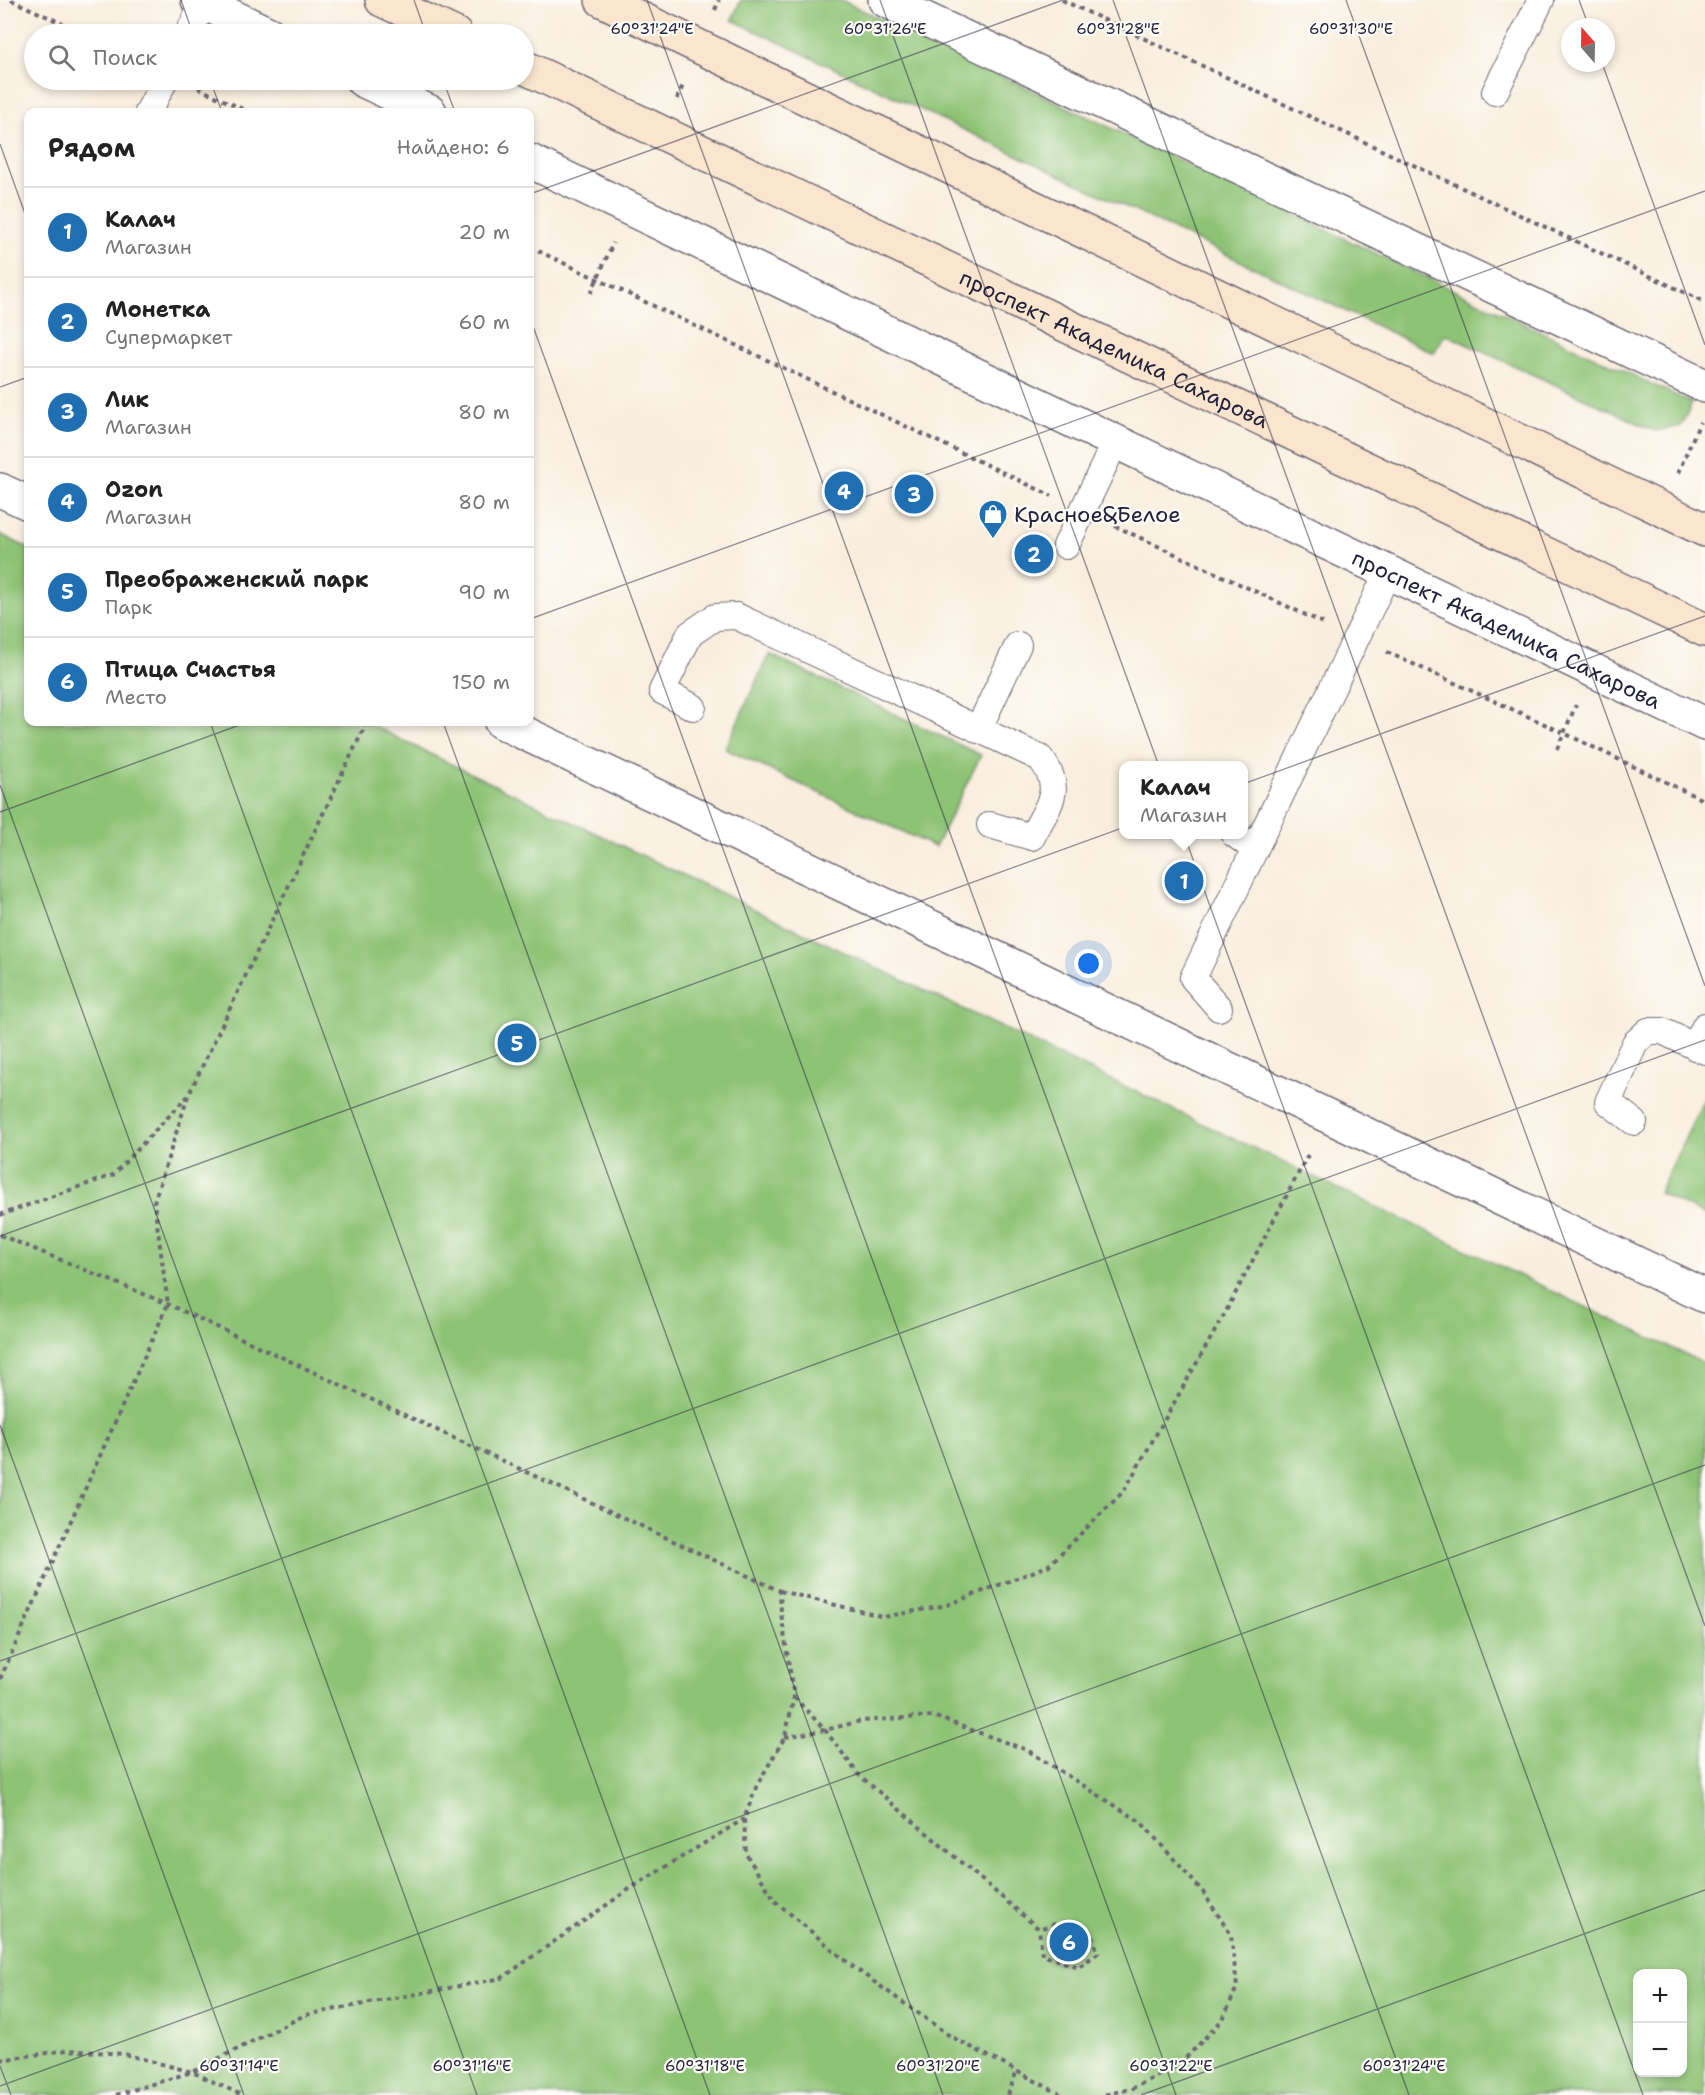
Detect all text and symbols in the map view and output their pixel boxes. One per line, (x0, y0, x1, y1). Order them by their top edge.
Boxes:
north arrow (1561, 18, 1615, 72)
text: 60°31'24"E (610, 19, 694, 39)
text: 60°31'26"E (844, 19, 926, 39)
text: 60°31'28"E (1076, 19, 1160, 39)
text: 60°31'30"E (1309, 19, 1393, 39)
search box (24, 24, 534, 90)
icon: search (45, 41, 78, 74)
text: Поиск (93, 43, 157, 72)
text: Рядом (48, 130, 135, 165)
text: Найдено: 6 (397, 134, 510, 160)
text: Калач (105, 205, 176, 234)
text: 1 (63, 219, 72, 245)
text: 20 m (459, 219, 510, 245)
text: Магазин (105, 234, 192, 260)
street label: проспект Академика Сахарова (955, 262, 1274, 435)
text: Монетка (105, 295, 210, 324)
text: 2 (61, 309, 75, 335)
text: 60 m (458, 309, 510, 335)
text: Супермаркет (105, 324, 232, 350)
text: Лик (105, 385, 149, 414)
text: 3 (61, 399, 75, 425)
text: 80 m (458, 399, 510, 425)
text: Магазин (105, 414, 192, 440)
pin: 4 (824, 468, 864, 514)
pin: 3 (894, 472, 934, 516)
text: Ozon (105, 475, 163, 504)
text: 4 (61, 489, 75, 515)
text: 80 m (458, 489, 510, 515)
shop icon: Красное&Белое (977, 498, 1009, 540)
place label: Красное&Белое (1014, 500, 1181, 529)
text: Магазин (105, 504, 192, 530)
pin: 2 (1014, 532, 1054, 576)
street label: проспект Академика Сахарова (1347, 543, 1666, 715)
text: Преображенский парк (105, 565, 369, 594)
text: 5 (61, 579, 74, 605)
text: 90 m (458, 579, 510, 605)
text: Парк (105, 594, 152, 620)
text: Птица Счастья (105, 655, 276, 684)
text: 6 (61, 669, 75, 695)
text: 150 m (452, 669, 510, 695)
text: Место (105, 684, 167, 710)
popup (1119, 761, 1248, 839)
text: Калач (1140, 773, 1211, 802)
text: Магазин (1140, 802, 1227, 828)
pin: 1 (1164, 858, 1204, 904)
your location (1074, 949, 1103, 978)
pin: 5 (498, 1020, 536, 1066)
pin: 6 (1050, 1920, 1088, 1964)
map controls (1633, 1969, 1687, 2077)
button: + (1633, 1969, 1687, 2023)
button: − (1633, 2023, 1687, 2077)
text: 60°31'14"E (199, 2056, 279, 2076)
text: 60°31'16"E (433, 2056, 512, 2076)
text: 60°31'18"E (665, 2056, 745, 2076)
text: 60°31'20"E (896, 2056, 980, 2076)
text: 60°31'22"E (1129, 2056, 1213, 2076)
text: 60°31'24"E (1362, 2056, 1446, 2076)

